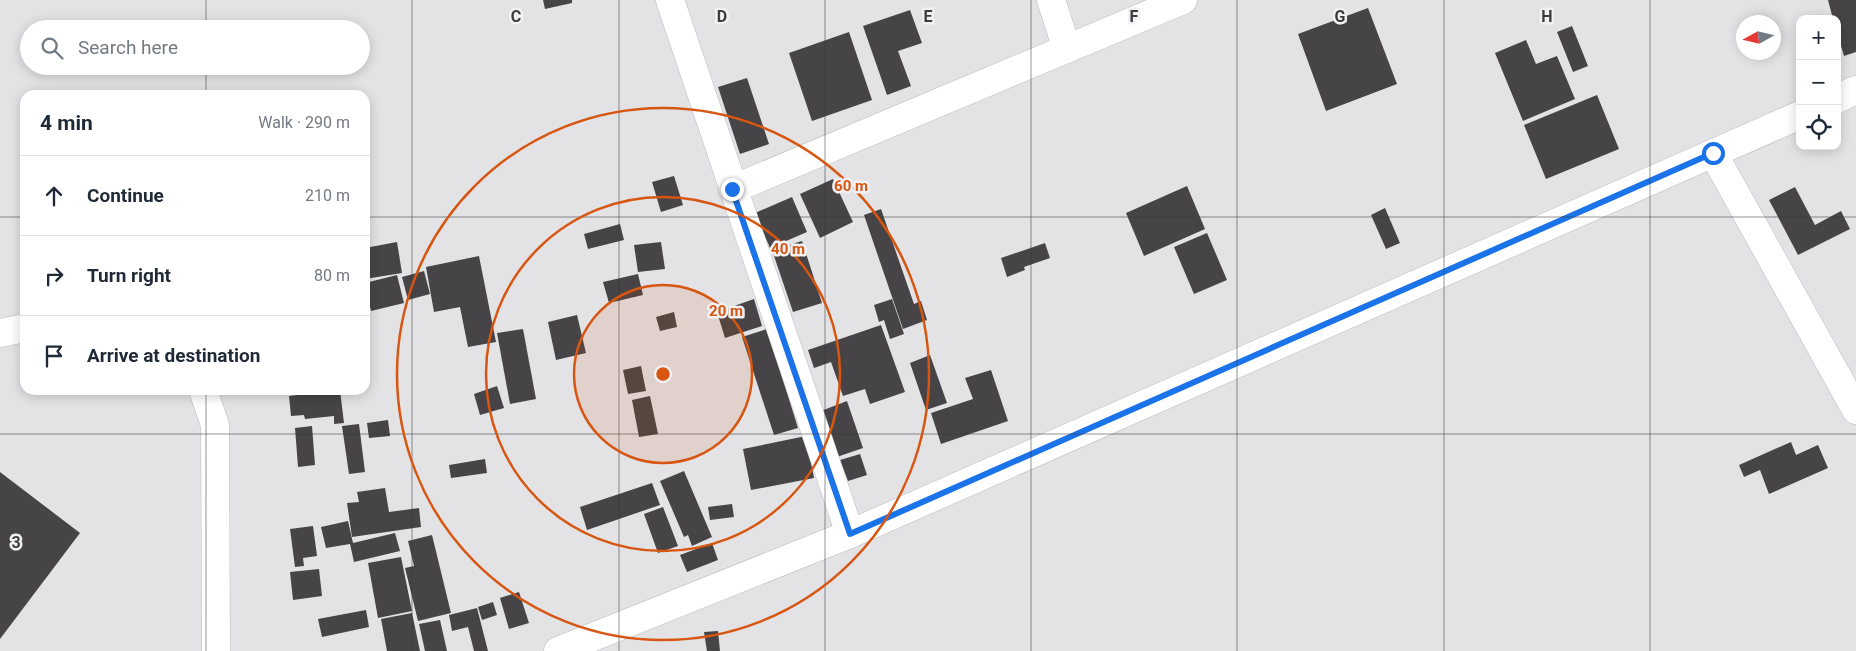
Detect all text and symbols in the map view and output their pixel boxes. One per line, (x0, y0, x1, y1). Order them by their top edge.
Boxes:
text: C (511, 7, 521, 26)
text: D (717, 7, 727, 26)
text: E (924, 7, 933, 26)
text: F (1130, 7, 1139, 26)
text: G (1335, 7, 1346, 26)
text: H (1541, 7, 1553, 26)
north arrow (1736, 15, 1781, 60)
map controls (1796, 15, 1841, 150)
button: + (1796, 15, 1841, 60)
search box (20, 20, 370, 75)
icon: search (38, 34, 66, 62)
text: Search here (78, 36, 178, 59)
button: − (1796, 60, 1841, 105)
button: locate (1796, 105, 1841, 150)
text: 4 min (40, 111, 93, 135)
text: Walk · 290 m (258, 113, 350, 132)
route start (1702, 142, 1725, 165)
text: 60 m (834, 177, 868, 195)
route end (721, 178, 744, 201)
icon: ahead (40, 182, 68, 210)
text: Continue (87, 184, 164, 207)
text: 210 m (305, 186, 350, 205)
text: 40 m (771, 240, 805, 258)
icon: right (40, 262, 68, 290)
text: Turn right (87, 264, 171, 287)
text: 80 m (314, 266, 350, 285)
text: 20 m (709, 302, 743, 320)
icon: arrive (40, 342, 68, 370)
text: Arrive at destination (87, 344, 260, 367)
centre of rings (654, 365, 672, 383)
text: 3 (11, 533, 21, 552)

